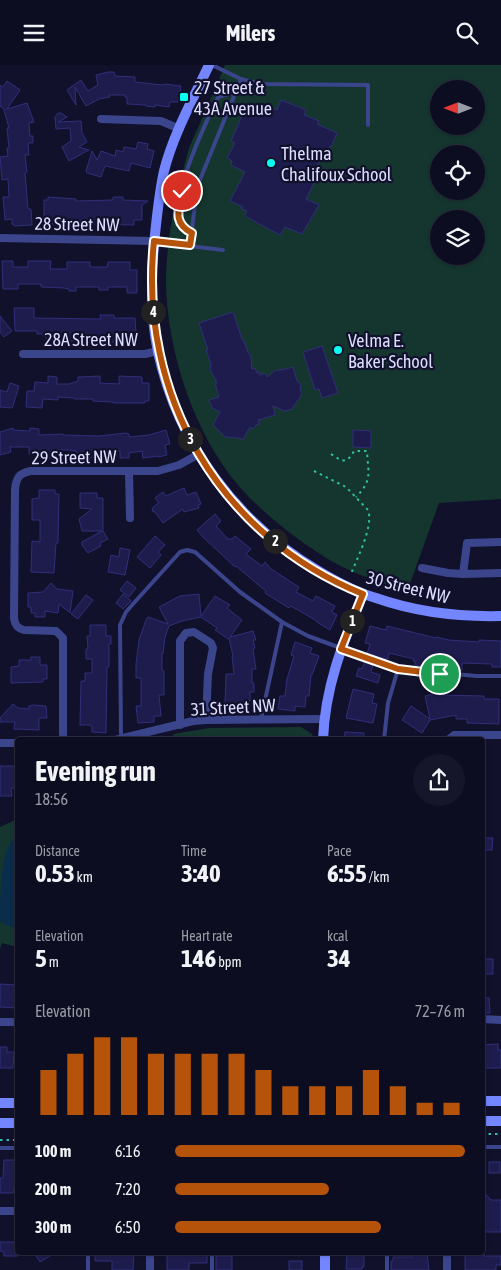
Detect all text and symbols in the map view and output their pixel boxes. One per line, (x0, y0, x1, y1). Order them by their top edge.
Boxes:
icon: menu (20, 19, 48, 47)
icon: search (453, 19, 481, 47)
text: Milers (226, 20, 275, 46)
place label: 27 Street & 43A Avenue (194, 77, 272, 119)
north arrow (430, 80, 485, 135)
map controls (430, 80, 485, 265)
marker: 27 Street & 43A Avenue (178, 91, 190, 103)
place label: Thelma Chalifoux School (281, 143, 392, 185)
button: locate (430, 145, 485, 200)
marker: Thelma Chalifoux School (265, 157, 277, 169)
pin (161, 170, 203, 212)
icon: check (168, 177, 196, 205)
button: layers (430, 210, 485, 265)
street label: 28 Street NW (34, 213, 120, 235)
pin: 4 (140, 299, 166, 325)
text: 4 (150, 304, 157, 320)
street label: 28A Street NW (44, 329, 138, 350)
place label: Velma E. Baker School (348, 330, 433, 372)
marker: Velma E. Baker School (332, 344, 344, 356)
pin: 3 (178, 427, 202, 451)
text: 3 (187, 431, 194, 447)
street label: 29 Street NW (31, 446, 117, 468)
pin: 2 (262, 529, 288, 553)
text: 2 (272, 533, 279, 549)
street label: 30 Street NW (364, 567, 452, 607)
pin: 1 (340, 609, 364, 633)
text: 1 (349, 613, 356, 629)
pin (419, 653, 461, 695)
icon: arrive (426, 660, 454, 688)
street label: 31 Street NW (190, 694, 276, 720)
button: share (413, 754, 465, 806)
text: Evening run (35, 755, 156, 787)
text: 18:56 (35, 790, 68, 808)
text: Distance (35, 843, 80, 859)
text: Time (181, 843, 207, 859)
text: Pace (327, 843, 352, 859)
text: 0.53 (35, 859, 75, 887)
text: 3:40 (181, 859, 221, 887)
text: 6:55 (327, 859, 367, 887)
text: km (75, 869, 93, 885)
text: /km (367, 869, 390, 885)
text: Elevation (35, 928, 84, 944)
text: Heart rate (181, 928, 233, 944)
text: kcal (327, 928, 348, 944)
text: 5 (35, 944, 47, 972)
text: 146 (181, 944, 216, 972)
text: 34 (327, 944, 351, 972)
text: m (47, 954, 59, 970)
text: bpm (216, 954, 242, 970)
text: Elevation (35, 1002, 90, 1020)
text: 72–76 m (415, 1002, 465, 1020)
text: 100 m (35, 1142, 71, 1160)
text: 6:16 (115, 1142, 140, 1160)
text: 200 m (35, 1180, 71, 1198)
text: 7:20 (115, 1180, 140, 1198)
text: 300 m (35, 1218, 71, 1236)
text: 6:50 (115, 1218, 140, 1236)

